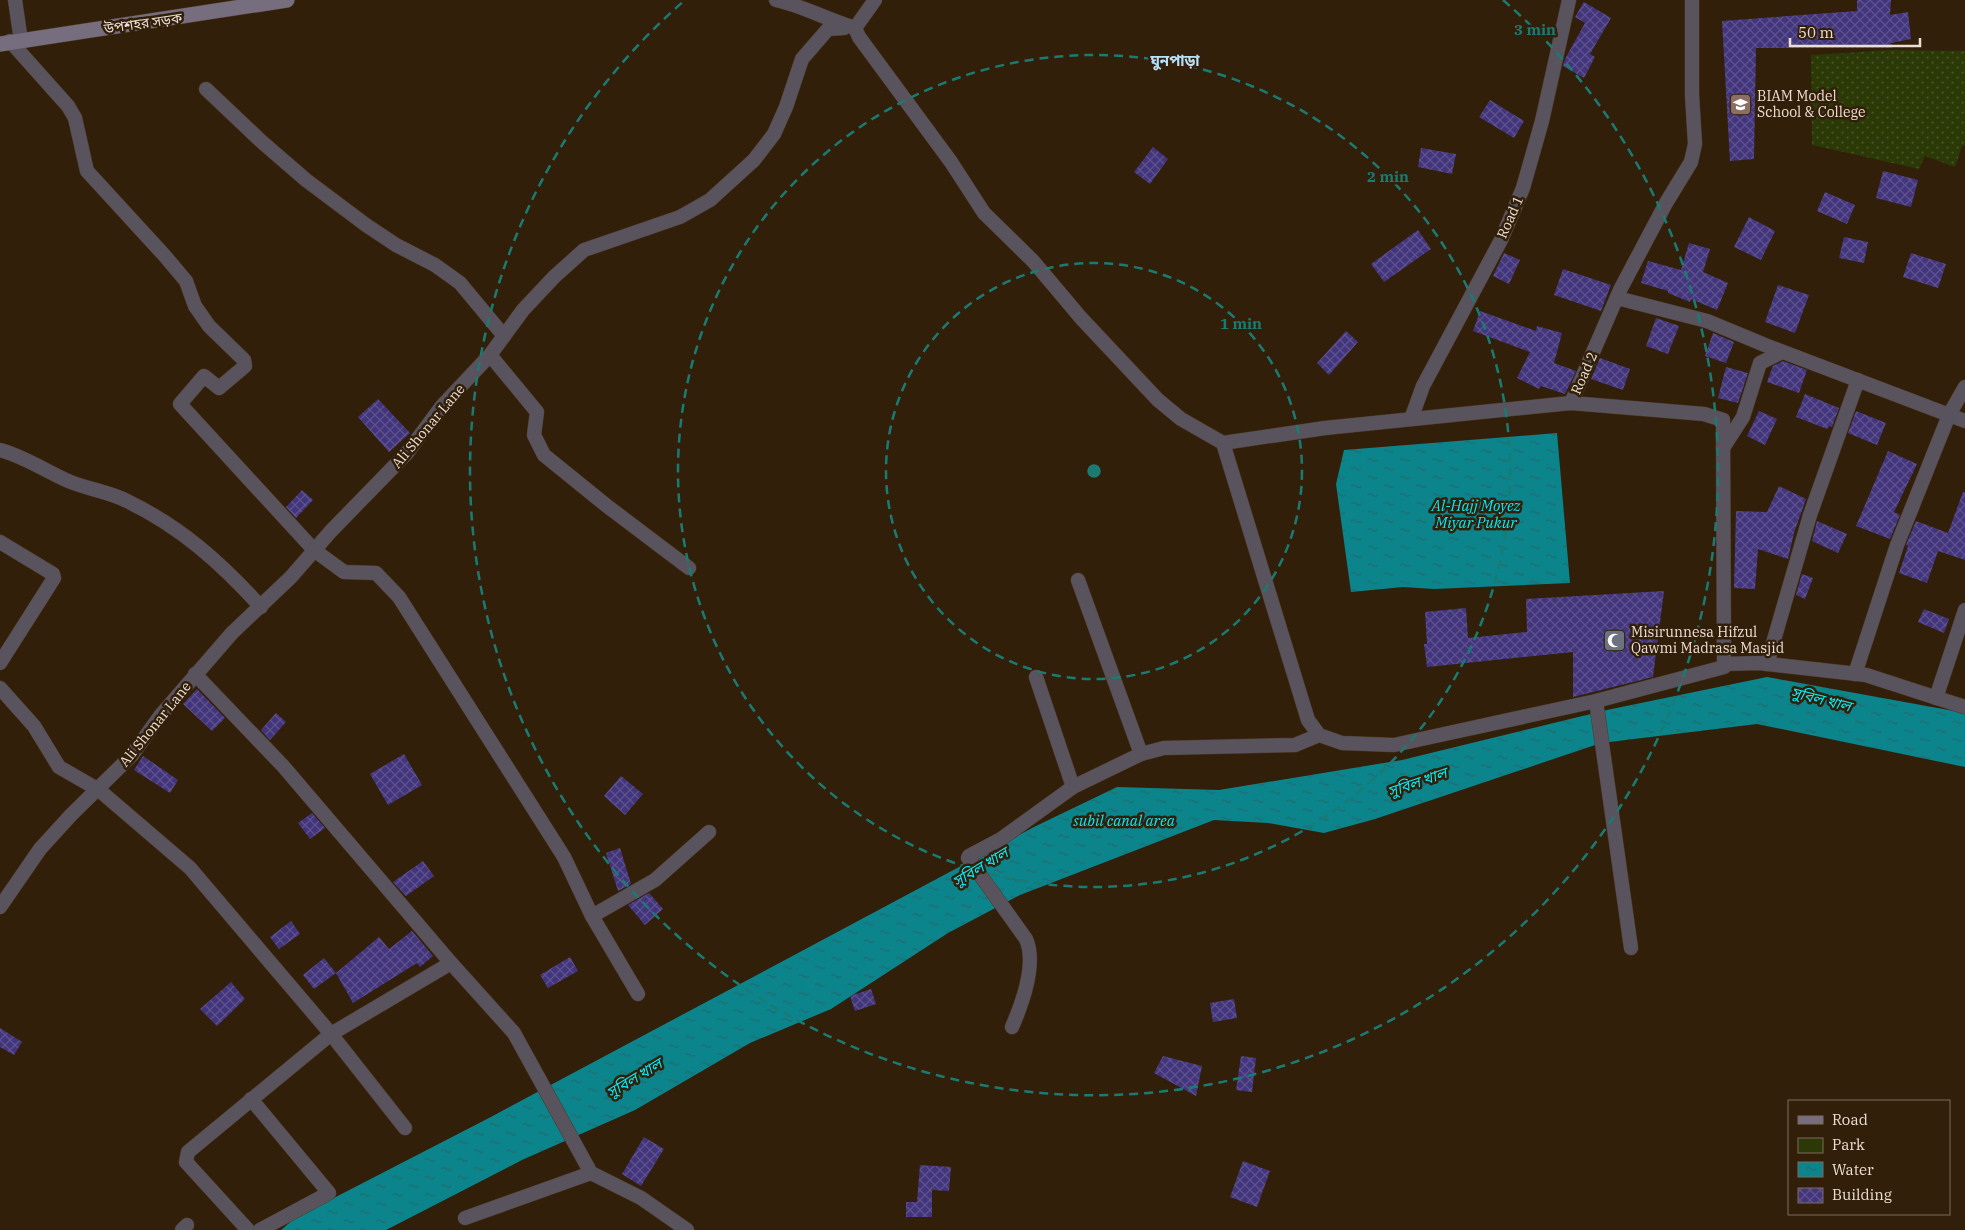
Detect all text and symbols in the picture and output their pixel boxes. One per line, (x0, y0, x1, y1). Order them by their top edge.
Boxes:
street label: উপশহর সড়ক (102, 9, 184, 38)
scale bar (1790, 15, 1920, 47)
text: 3 min (1514, 20, 1556, 39)
text: 50 m (1798, 23, 1834, 42)
district label: ঘুনপাড়া (1149, 51, 1200, 71)
place label: BIAM Model School & College (1757, 87, 1866, 121)
school or university icon: BIAM Model School & College (1729, 92, 1753, 116)
text: 2 min (1367, 167, 1409, 186)
street label: Road 1 (1493, 193, 1527, 241)
text: 1 min (1220, 314, 1262, 333)
street label: Road 2 (1567, 349, 1601, 397)
street label: Ali Shonar Lane (387, 380, 469, 472)
centre of rings (1085, 462, 1103, 480)
water label: Al-Hajj Moyez Miyar Pukur (1431, 496, 1521, 532)
place label: Misirunnesa Hifzul Qawmi Madrasa Masjid (1631, 623, 1785, 657)
mosque icon: Misirunnesa Hifzul Qawmi Madrasa Masjid (1603, 628, 1627, 652)
street label: Ali Shonar Lane (115, 678, 195, 770)
water label: সুবিল খাল (1789, 682, 1856, 716)
water label: সুবিল খাল (1385, 762, 1452, 801)
water label: subil canal area (1073, 811, 1176, 830)
water label: সুবিল খাল (949, 842, 1014, 891)
water label: সুবিল খাল (603, 1053, 668, 1102)
legend (1788, 1100, 1950, 1215)
text: Road (1832, 1110, 1868, 1129)
text: Park (1832, 1135, 1865, 1154)
text: Water (1832, 1160, 1874, 1179)
text: Building (1832, 1185, 1892, 1204)

